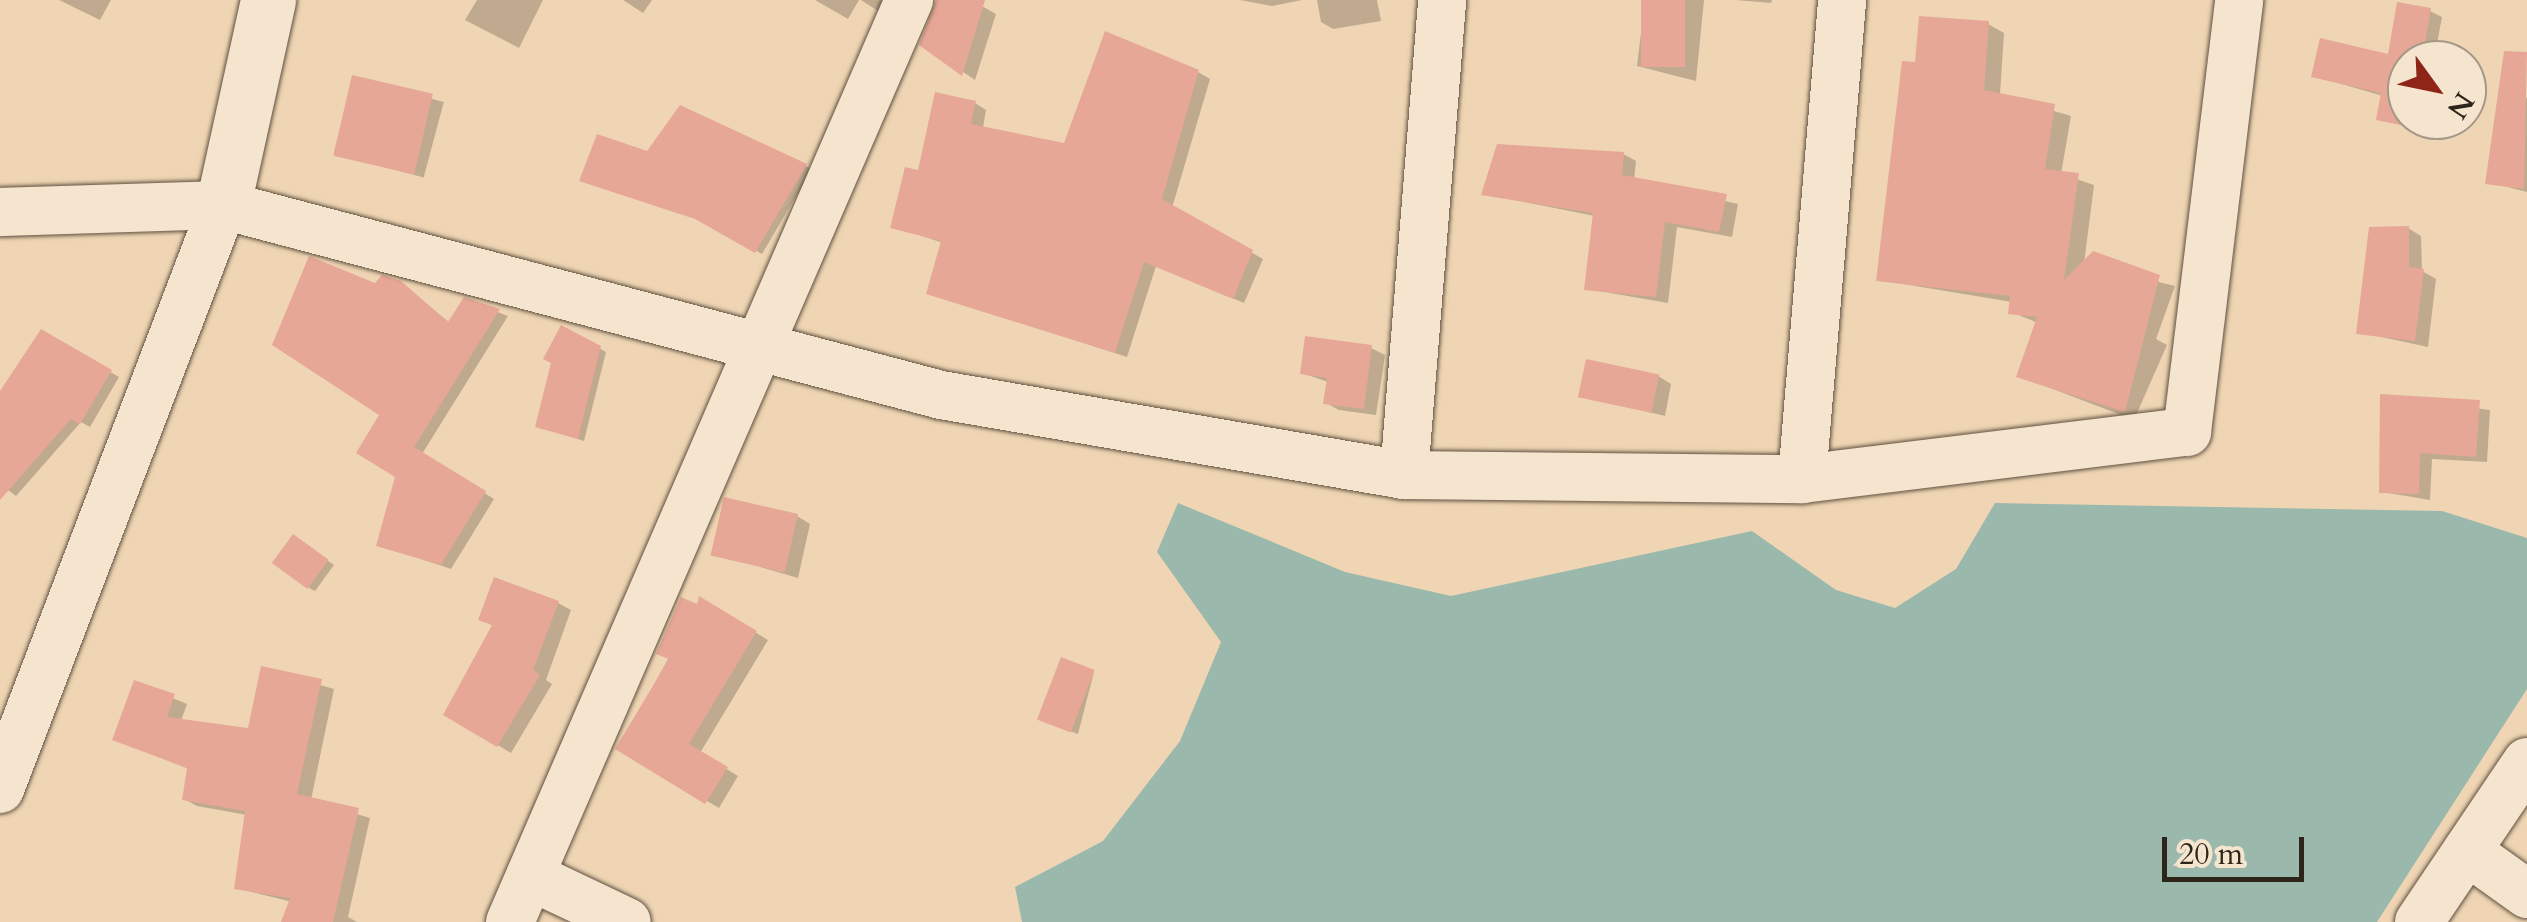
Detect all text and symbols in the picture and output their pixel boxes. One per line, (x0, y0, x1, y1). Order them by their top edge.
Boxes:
north arrow (2387, 40, 2487, 140)
text: N (2438, 85, 2483, 126)
scale bar (2167, 817, 2310, 879)
text: 20 m (2179, 834, 2243, 875)

